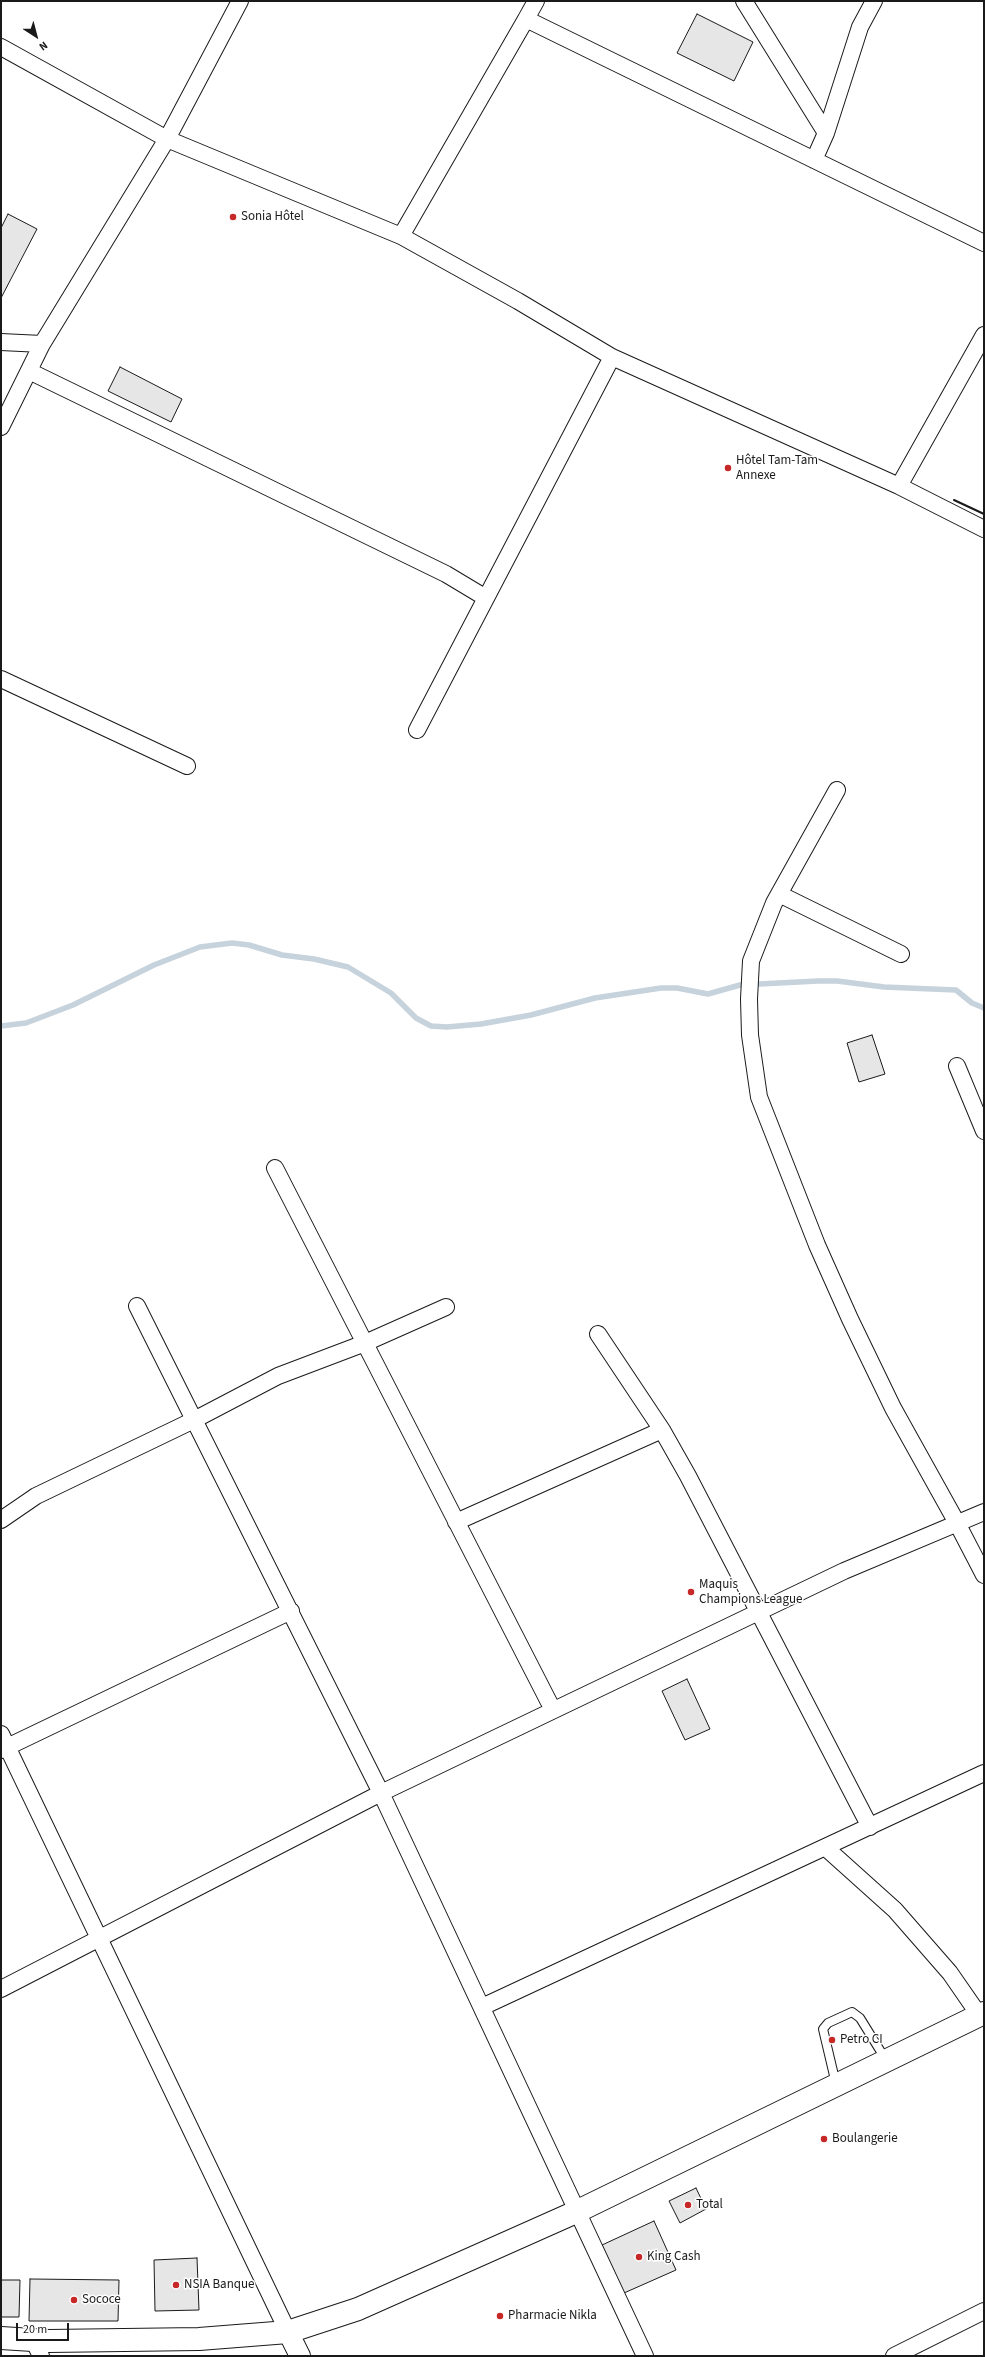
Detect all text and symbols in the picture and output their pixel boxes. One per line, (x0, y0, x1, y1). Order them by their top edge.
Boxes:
north arrow (16, 16, 56, 56)
text: N (36, 38, 51, 54)
place label: Sonia Hôtel (241, 209, 304, 225)
marker: Sonia Hôtel (228, 212, 238, 222)
place label: Hôtel Tam-Tam Annexe (736, 453, 818, 484)
marker: Hôtel Tam-Tam Annexe (723, 463, 733, 473)
place label: Maquis Champions League (699, 1577, 802, 1608)
marker: Maquis Champions League (686, 1587, 696, 1597)
place label: Petro CI (840, 2032, 883, 2048)
marker: Petro CI (827, 2035, 837, 2045)
place label: Boulangerie (832, 2131, 898, 2147)
marker: Boulangerie (819, 2134, 829, 2144)
place label: Total (696, 2197, 723, 2213)
marker: Total (683, 2200, 693, 2210)
place label: King Cash (647, 2249, 700, 2265)
marker: King Cash (634, 2252, 644, 2262)
place label: NSIA Banque (184, 2277, 254, 2293)
marker: NSIA Banque (171, 2280, 181, 2290)
place label: Sococe (82, 2292, 121, 2308)
marker: Sococe (69, 2295, 79, 2305)
place label: Pharmacie Nikla (508, 2308, 597, 2324)
marker: Pharmacie Nikla (495, 2311, 505, 2321)
scale bar (18, 2315, 71, 2341)
text: 20 m (23, 2321, 47, 2338)

